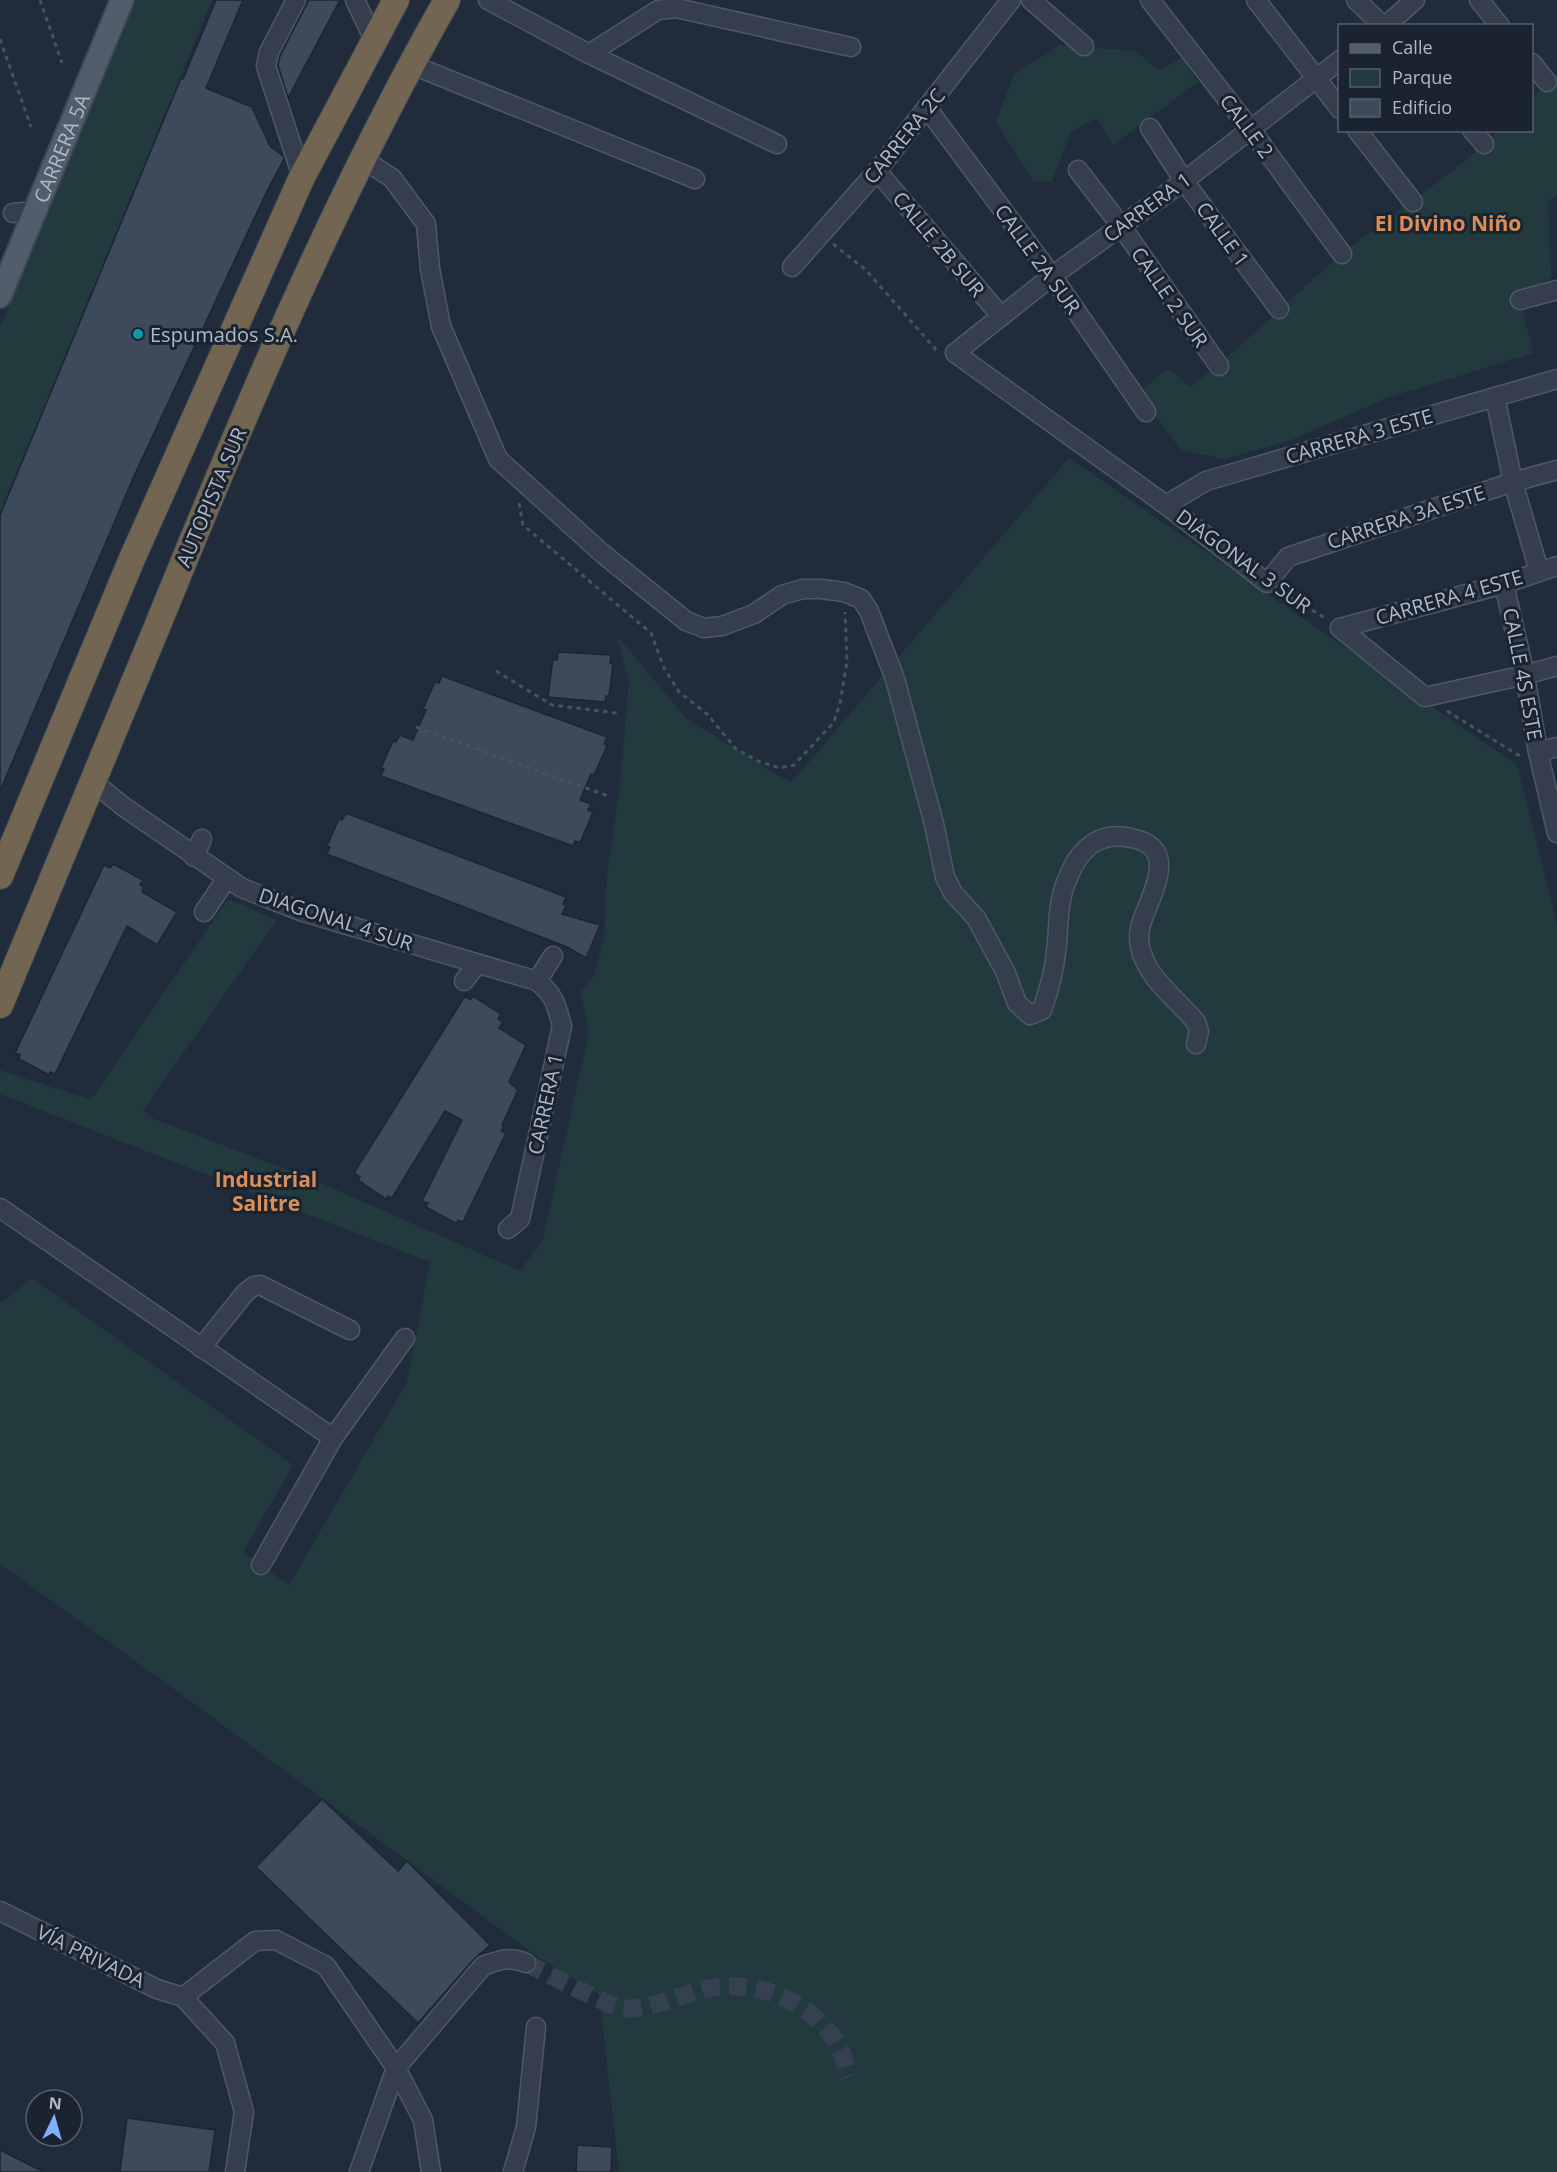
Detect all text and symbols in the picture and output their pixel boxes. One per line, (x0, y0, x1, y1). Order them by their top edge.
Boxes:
legend (1338, 24, 1533, 132)
text: Calle (1392, 35, 1433, 59)
text: Parque (1392, 65, 1452, 89)
street label: CARRERA 2C (857, 83, 951, 189)
street label: CALLE 2 (1214, 88, 1280, 164)
street label: CARRERA 5A (27, 89, 96, 207)
text: Edificio (1392, 95, 1452, 119)
street label: CARRERA 1 (1098, 166, 1196, 248)
street label: CALLE 2B SUR (887, 186, 992, 303)
street label: CALLE 1 (1190, 196, 1256, 272)
street label: CALLE 2A SUR (989, 199, 1087, 320)
district label: El Divino Niño (1375, 209, 1521, 237)
street label: CALLE 2 SUR (1125, 241, 1215, 353)
place label: Espumados S.A. (150, 321, 298, 348)
marker: Espumados S.A. (131, 327, 145, 341)
street label: CARRERA 3 ESTE (1282, 402, 1436, 470)
street label: AUTOPISTA SUR (169, 422, 253, 571)
street label: CARRERA 3A ESTE (1323, 479, 1489, 555)
street label: DIAGONAL 3 SUR (1171, 503, 1317, 620)
street label: CARRERA 4 ESTE (1372, 563, 1526, 631)
street label: CALLE 4S ESTE (1497, 606, 1549, 742)
street label: DIAGONAL 4 SUR (255, 881, 417, 957)
street label: CARRERA 1 (521, 1051, 569, 1157)
district label: Industrial Salitre (215, 1165, 317, 1217)
street label: VÍA PRIVADA (32, 1918, 150, 1994)
north arrow (24, 2088, 84, 2148)
text: N (48, 2092, 63, 2115)

